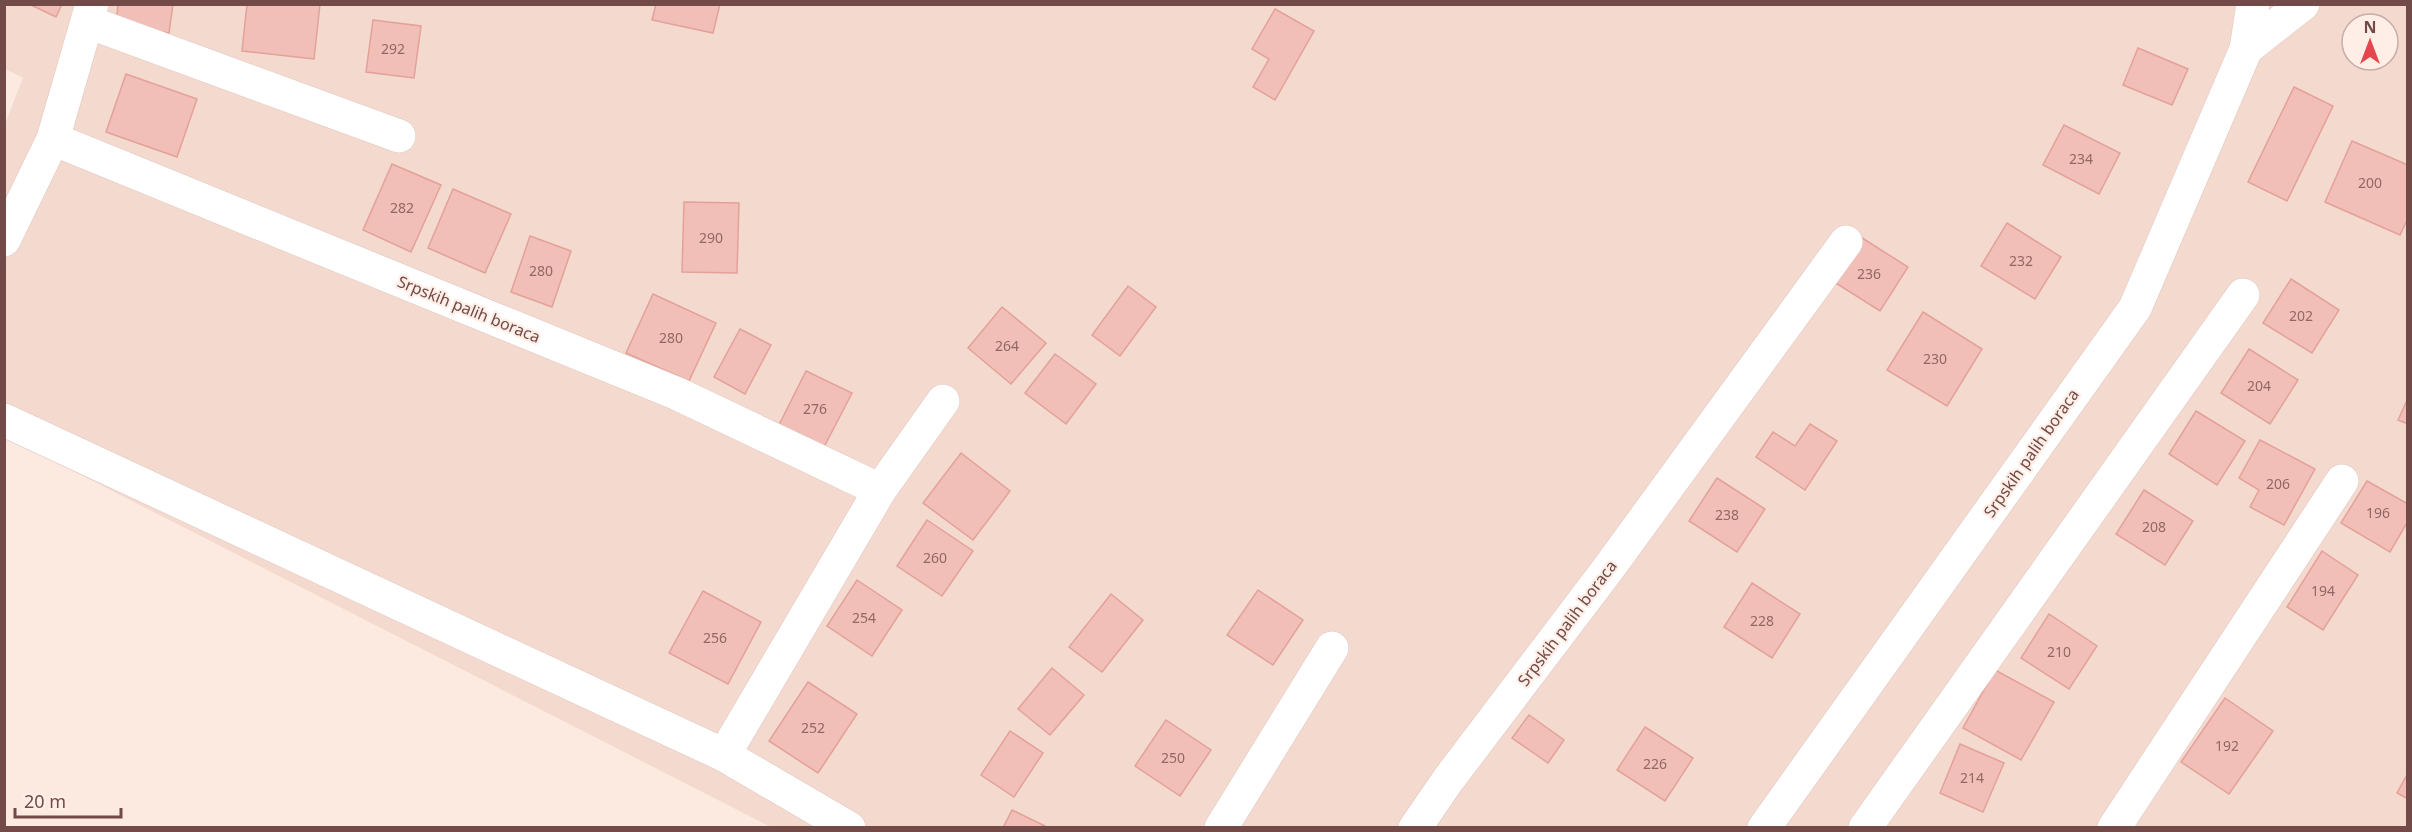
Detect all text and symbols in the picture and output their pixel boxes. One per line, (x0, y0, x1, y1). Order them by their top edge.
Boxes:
north arrow (2340, 12, 2400, 72)
text: N (2363, 16, 2377, 38)
house number: 292 (381, 39, 405, 58)
house number: 234 (2069, 149, 2093, 168)
house number: 200 (2358, 173, 2382, 192)
house number: 282 (390, 198, 414, 217)
house number: 290 (699, 228, 723, 247)
house number: 232 (2009, 251, 2033, 270)
house number: 280 (529, 261, 553, 280)
house number: 236 (1857, 264, 1881, 283)
street label: Srpskih palih boraca (394, 270, 544, 348)
house number: 202 (2289, 306, 2313, 325)
house number: 280 (659, 328, 683, 347)
house number: 264 (995, 336, 1019, 355)
house number: 230 (1923, 349, 1947, 368)
house number: 204 (2247, 376, 2271, 395)
street label: Srpskih palih boraca (1978, 384, 2084, 522)
house number: 276 (803, 399, 827, 418)
house number: 206 (2266, 474, 2290, 493)
house number: 196 (2366, 503, 2390, 522)
house number: 238 (1715, 505, 1739, 524)
house number: 208 (2142, 517, 2166, 536)
house number: 260 (923, 548, 947, 567)
street label: Srpskih palih boraca (1512, 556, 1622, 690)
house number: 194 (2311, 581, 2335, 600)
house number: 254 (852, 608, 876, 627)
house number: 228 (1750, 611, 1774, 630)
house number: 256 (703, 628, 727, 647)
house number: 210 (2047, 642, 2071, 661)
house number: 252 (801, 718, 825, 737)
house number: 192 (2215, 736, 2239, 755)
house number: 250 (1161, 748, 1185, 767)
house number: 226 (1643, 754, 1667, 773)
house number: 214 (1960, 768, 1984, 787)
scale bar (15, 781, 122, 819)
text: 20 m (24, 789, 66, 813)

